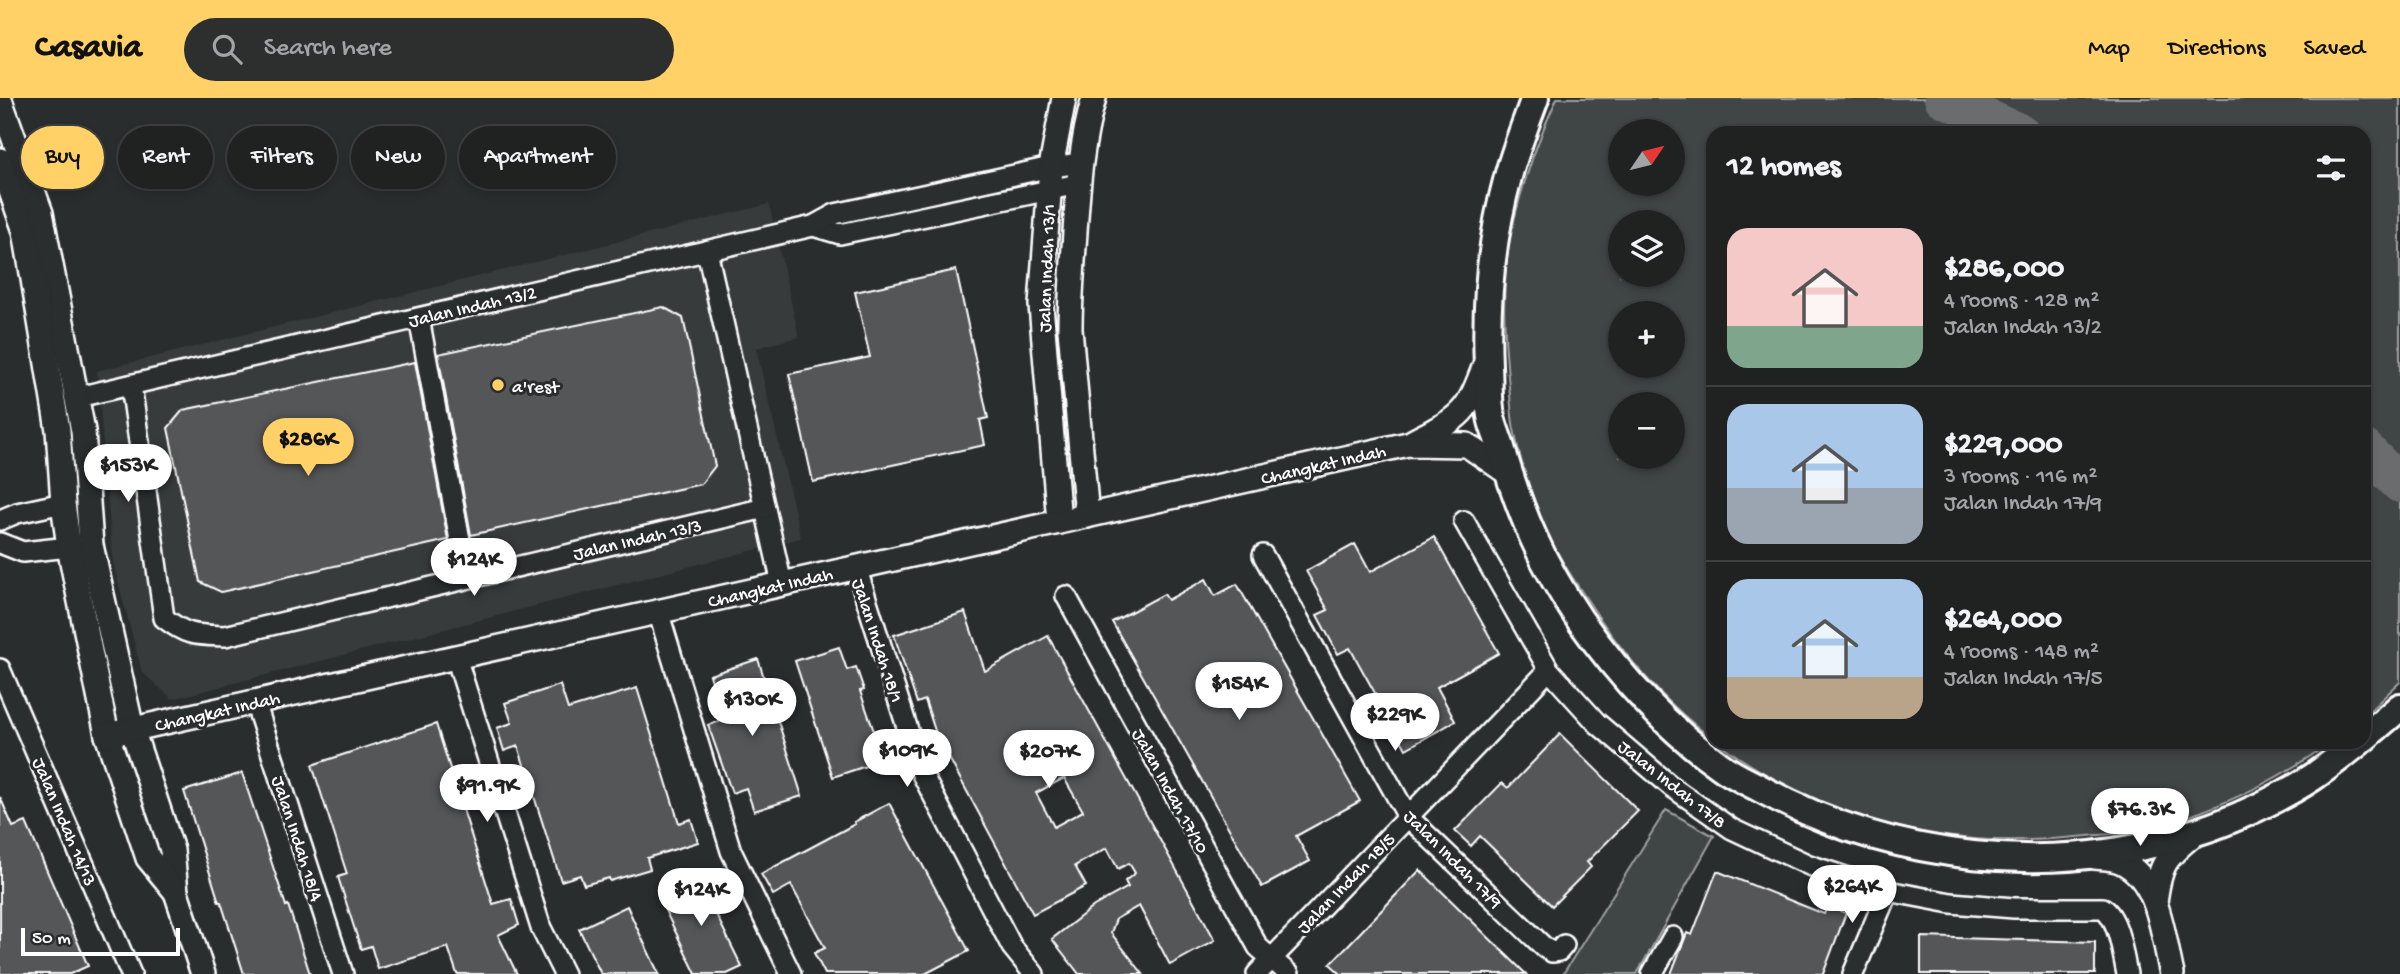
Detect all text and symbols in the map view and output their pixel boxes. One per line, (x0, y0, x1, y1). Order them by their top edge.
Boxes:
search box (184, 18, 674, 81)
text: Casavia (35, 30, 142, 68)
icon: search (208, 30, 246, 68)
text: Search here (264, 34, 392, 65)
text: Map (2088, 35, 2130, 64)
text: Directions (2168, 35, 2266, 64)
text: Saved (2304, 35, 2365, 64)
north arrow (1608, 119, 1685, 196)
map controls (1608, 119, 1685, 469)
chip: Buy (21, 126, 104, 189)
chip: Rent (118, 126, 213, 189)
chip: Filters (227, 126, 337, 189)
chip: New (351, 126, 445, 189)
chip: Apartment (459, 126, 616, 189)
icon: filters (2312, 149, 2350, 187)
text: 12 homes (1727, 151, 1840, 186)
street label: Jalan Indah 13/1 (1035, 203, 1062, 333)
button: layers (1608, 210, 1685, 287)
text: $286,000 (1944, 253, 2064, 288)
icon: home (1783, 256, 1867, 340)
street label: Jalan Indah 13/2 (407, 283, 539, 334)
text: 4 rooms · 128 m² (1944, 288, 2099, 315)
button: + (1608, 301, 1685, 378)
text: Jalan Indah 13/2 (1944, 315, 2102, 342)
marker: a'rest (490, 377, 506, 393)
place label: a'rest (512, 377, 561, 400)
button: − (1608, 392, 1685, 469)
pin: $286K (259, 418, 357, 478)
text: $286K (279, 427, 337, 454)
text: $229,000 (1944, 429, 2062, 464)
icon: home (1783, 432, 1867, 516)
street label: Changkat Indah (1259, 441, 1389, 492)
pin: $153K (79, 444, 177, 504)
text: $153K (100, 453, 156, 480)
text: 3 rooms · 116 m² (1944, 464, 2097, 491)
text: Jalan Indah 17/9 (1944, 491, 2102, 518)
street label: Jalan Indah 13/3 (571, 515, 704, 567)
pin: $124K (425, 538, 523, 598)
text: $124K (447, 547, 501, 574)
street label: Changkat Indah (706, 564, 836, 615)
street label: Jalan Indah 18/1 (845, 576, 907, 706)
text: $264,000 (1944, 604, 2062, 639)
icon: home (1783, 607, 1867, 691)
text: 4 rooms · 148 m² (1944, 639, 2099, 666)
pin: $154K (1190, 662, 1288, 722)
text: Jalan Indah 17/5 (1944, 666, 2103, 693)
text: $154K (1211, 671, 1267, 698)
pin: $130K (703, 678, 801, 738)
text: $130K (723, 687, 781, 714)
street label: Changkat Indah (153, 688, 283, 739)
pin: $229K (1346, 694, 1444, 753)
text: $229K (1366, 702, 1424, 729)
street label: Jalan Indah 17/10 (1125, 725, 1213, 858)
pin: $109K (858, 730, 956, 789)
pin: $207K (1000, 730, 1098, 790)
street label: Jalan Indah 17/8 (1612, 736, 1730, 835)
text: $109K (879, 738, 935, 765)
text: $207K (1019, 739, 1079, 766)
street label: Jalan Indah 14/13 (25, 755, 100, 890)
pin: $91.9K (430, 764, 544, 824)
street label: Jalan Indah 18/4 (265, 773, 327, 905)
text: $91.9K (456, 773, 518, 800)
pin: $76.3K (2083, 788, 2197, 848)
text: $76.3K (2107, 797, 2173, 824)
street label: Jalan Indah 17/9 (1397, 806, 1506, 915)
street label: Jalan Indah 18/5 (1294, 829, 1401, 940)
pin: $264K (1803, 866, 1901, 925)
pin: $124K (652, 868, 750, 928)
text: $264K (1824, 874, 1880, 901)
text: $124K (674, 877, 728, 904)
scale bar (21, 925, 180, 957)
text: 50 m (32, 928, 71, 951)

